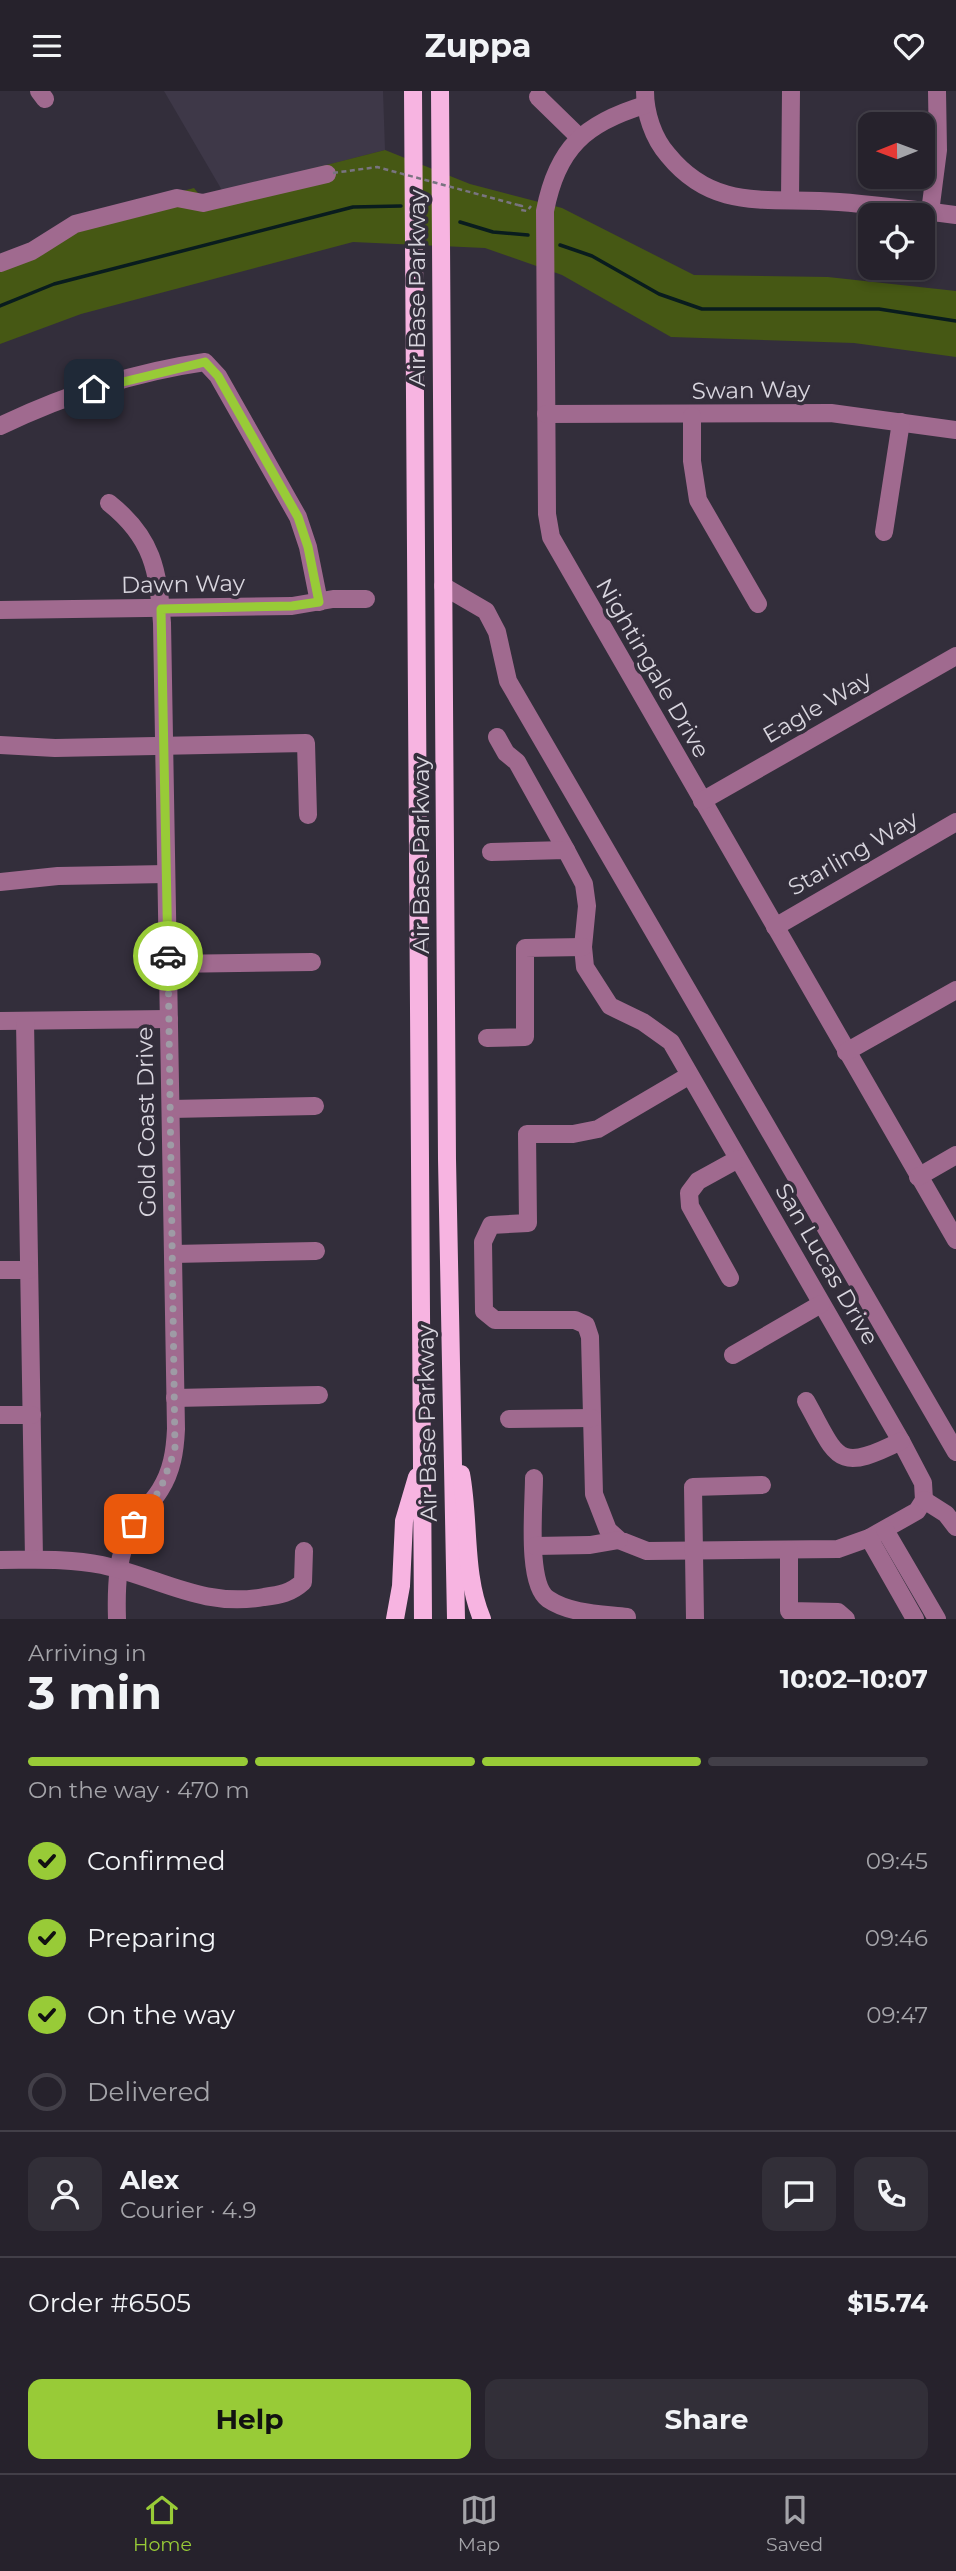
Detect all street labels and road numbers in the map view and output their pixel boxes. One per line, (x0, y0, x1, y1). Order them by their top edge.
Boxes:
street label: Air Base Parkway (403, 189, 431, 387)
street label: Swan Way (691, 375, 811, 405)
street label: Dawn Way (121, 569, 246, 599)
street label: Nightingale Drive (590, 573, 716, 763)
street label: Eagle Way (758, 664, 877, 749)
street label: Air Base Parkway (407, 756, 435, 954)
street label: Starling Way (783, 804, 923, 901)
street label: Gold Coast Drive (130, 1026, 162, 1218)
street label: San Lucas Drive (769, 1178, 885, 1350)
street label: Air Base Parkway (411, 1324, 443, 1522)

